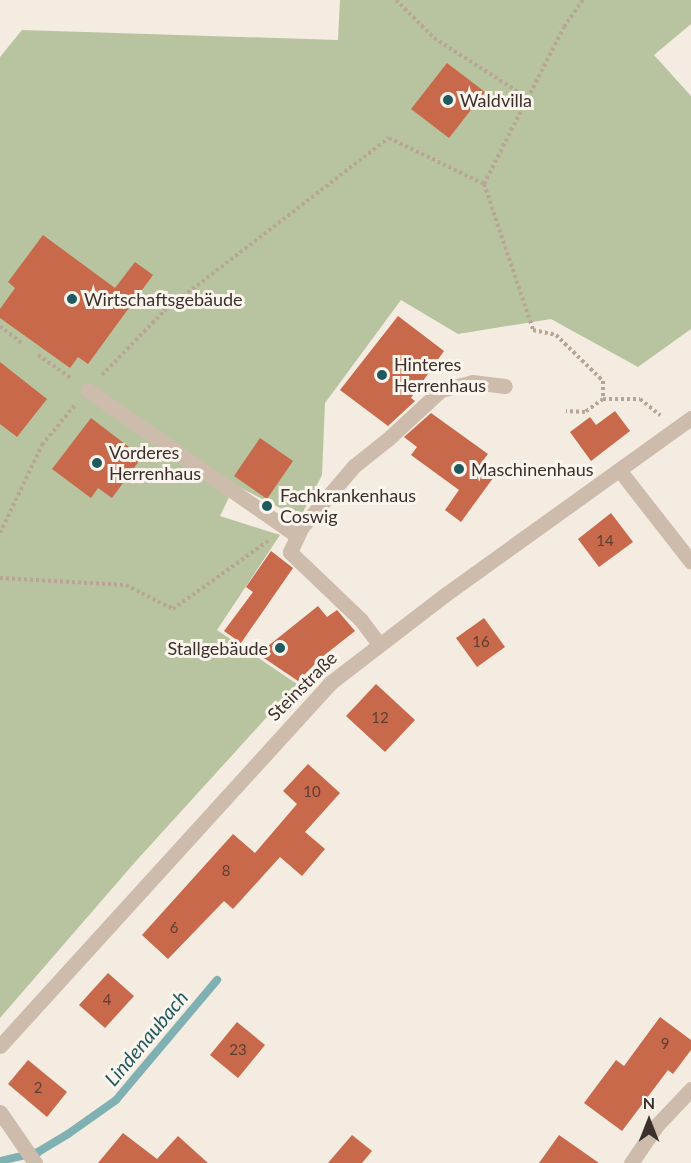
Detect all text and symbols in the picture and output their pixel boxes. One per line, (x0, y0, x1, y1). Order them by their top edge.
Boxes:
place label: Waldvilla (460, 89, 532, 111)
marker: Waldvilla (441, 93, 455, 107)
place label: Wirtschaftsgebäude (84, 288, 243, 310)
marker: Wirtschaftsgebäude (65, 292, 79, 306)
place label: Hinteres Herrenhaus (394, 354, 486, 397)
marker: Hinteres Herrenhaus (375, 368, 389, 382)
place label: Vorderes Herrenhaus (109, 442, 201, 484)
marker: Vorderes Herrenhaus (90, 456, 104, 470)
place label: Maschinenhaus (471, 458, 594, 480)
marker: Maschinenhaus (452, 462, 466, 476)
place label: Fachkrankenhaus Coswig (280, 485, 416, 528)
marker: Fachkrankenhaus Coswig (258, 497, 276, 515)
house number: 14 (596, 532, 614, 550)
house number: 16 (472, 633, 490, 651)
place label: Stallgebäude (167, 637, 268, 659)
marker: Stallgebäude (273, 641, 287, 655)
street label: Steinstraße (263, 647, 341, 725)
house number: 12 (371, 709, 389, 727)
house number: 10 (303, 783, 321, 801)
house number: 8 (222, 862, 230, 880)
house number: 6 (170, 919, 178, 937)
water label: Lindenaubach (99, 986, 193, 1090)
house number: 4 (103, 991, 111, 1009)
house number: 9 (661, 1035, 669, 1053)
house number: 23 (229, 1041, 247, 1059)
house number: 2 (34, 1079, 42, 1097)
north arrow (619, 1091, 679, 1151)
text: N (643, 1093, 655, 1112)

